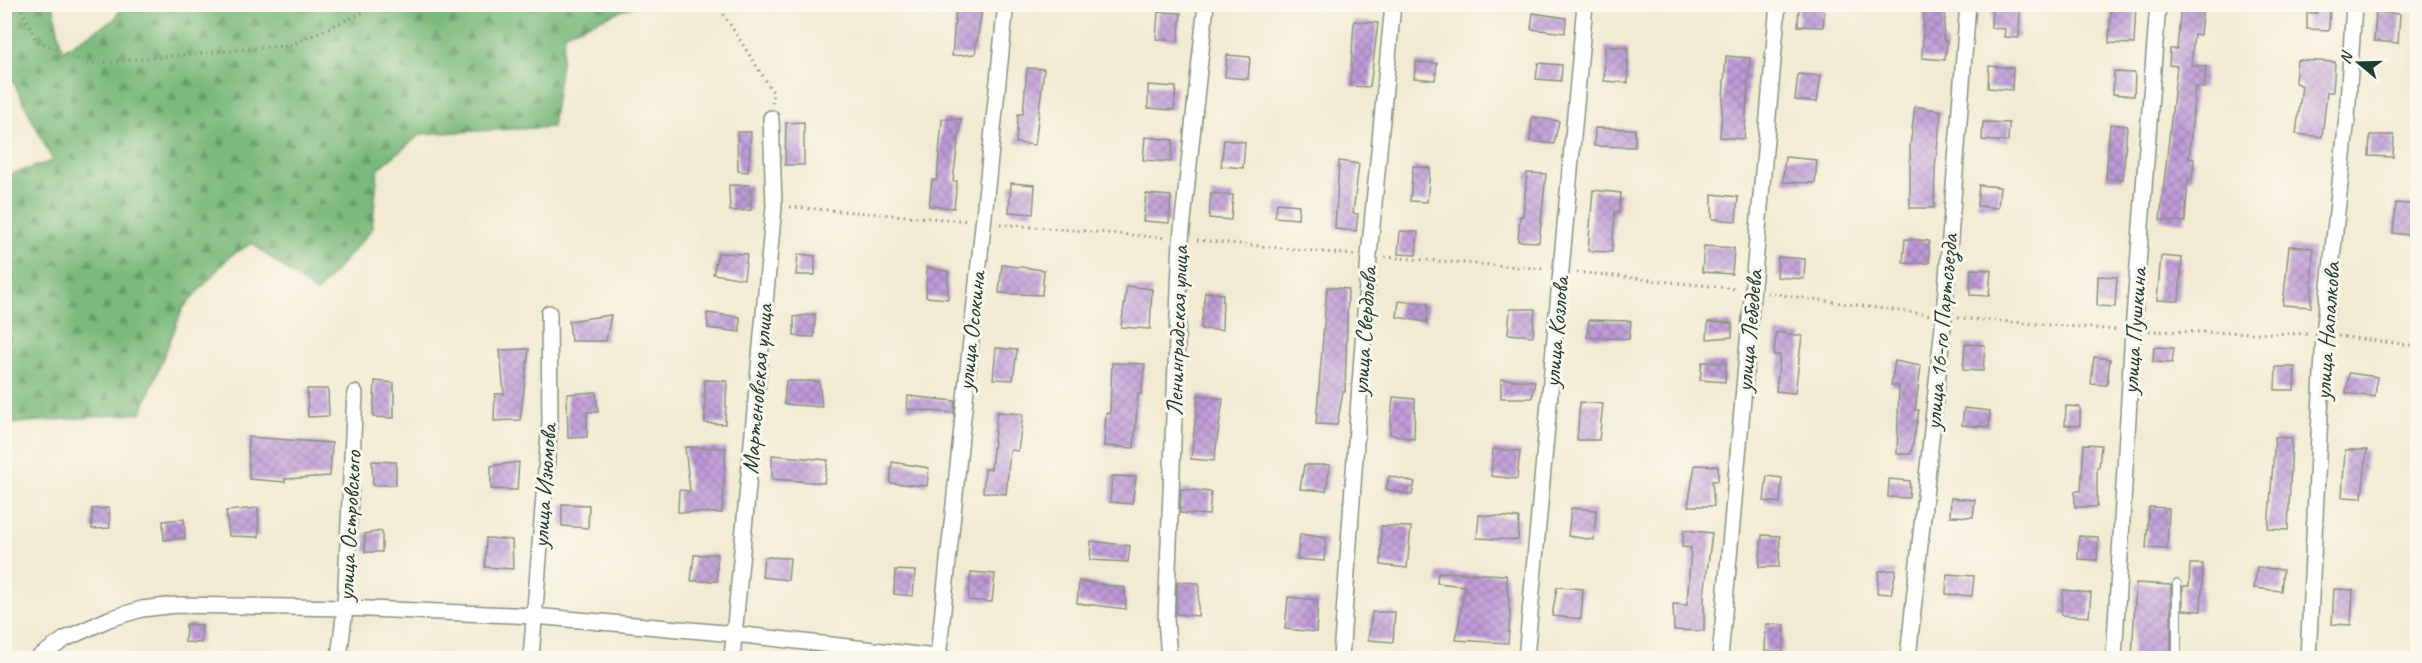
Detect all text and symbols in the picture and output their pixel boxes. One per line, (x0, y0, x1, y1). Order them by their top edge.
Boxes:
north arrow (2329, 33, 2389, 93)
text: N (2335, 48, 2358, 66)
street label: улица 16-го Партсъезда (1917, 232, 1966, 433)
street label: Ленинградская улица (1159, 244, 1195, 416)
street label: улица Напалкова (2307, 260, 2347, 403)
street label: улица Свердлова (1344, 264, 1384, 398)
street label: улица Пушкина (2114, 265, 2154, 397)
street label: улица Лебедева (1729, 267, 1769, 395)
street label: улица Осокина (950, 268, 992, 394)
street label: улица Козлова (1536, 273, 1576, 391)
street label: Мартеновская улица (735, 302, 779, 475)
street label: улица Изюмова (525, 421, 563, 551)
street label: улица Островского (330, 449, 368, 604)

